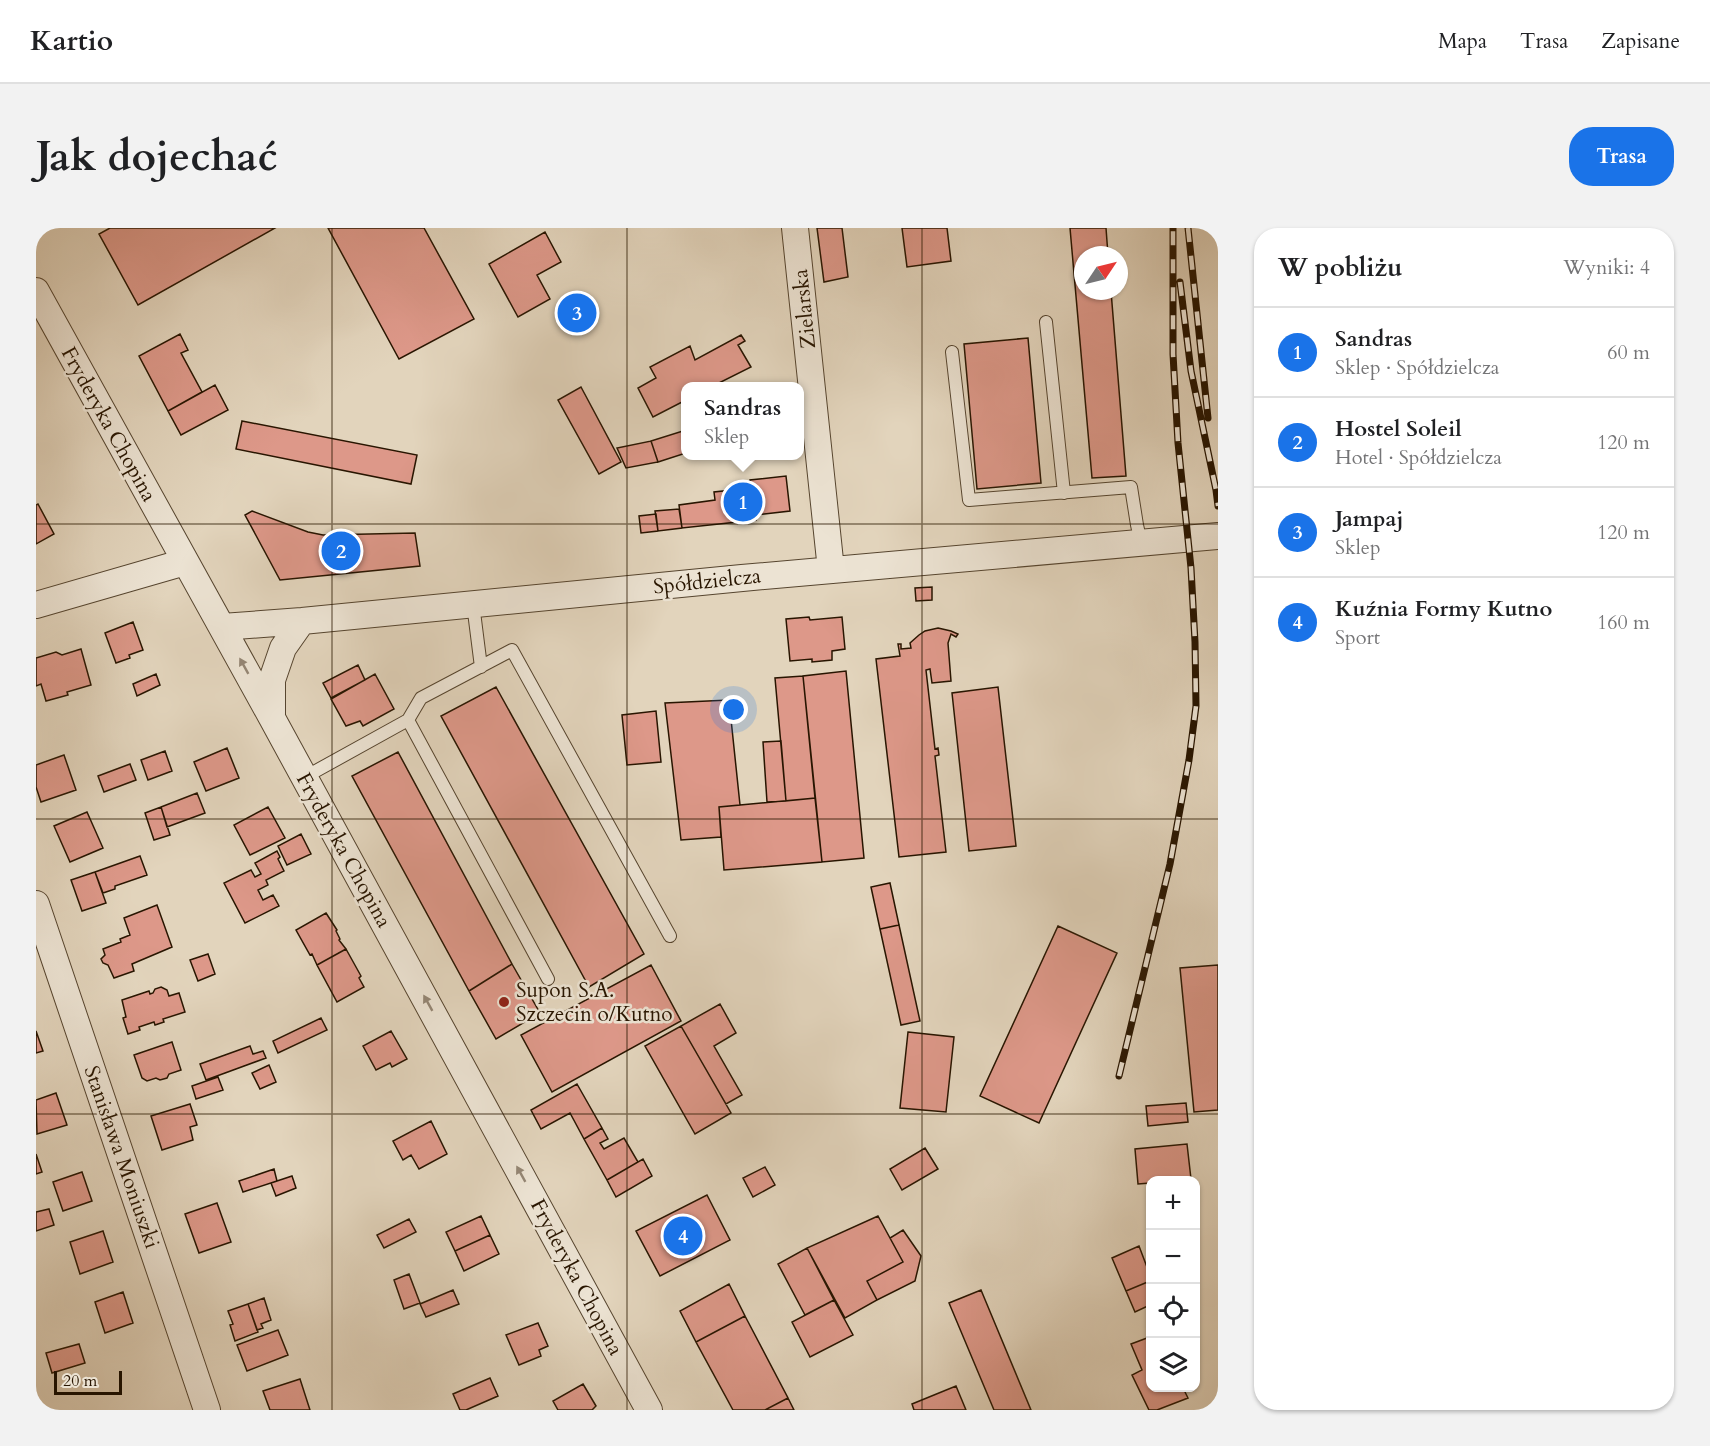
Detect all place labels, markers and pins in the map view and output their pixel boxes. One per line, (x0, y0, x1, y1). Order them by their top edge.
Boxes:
pin: 3 (558, 290, 596, 335)
pin: 1 (724, 480, 762, 524)
pin: 2 (322, 528, 360, 574)
place label: Supon S.A. Szczecin o/Kutno (516, 976, 673, 1029)
marker: Supon S.A. Szczecin o/Kutno (497, 995, 511, 1009)
pin: 4 (664, 1214, 702, 1258)

